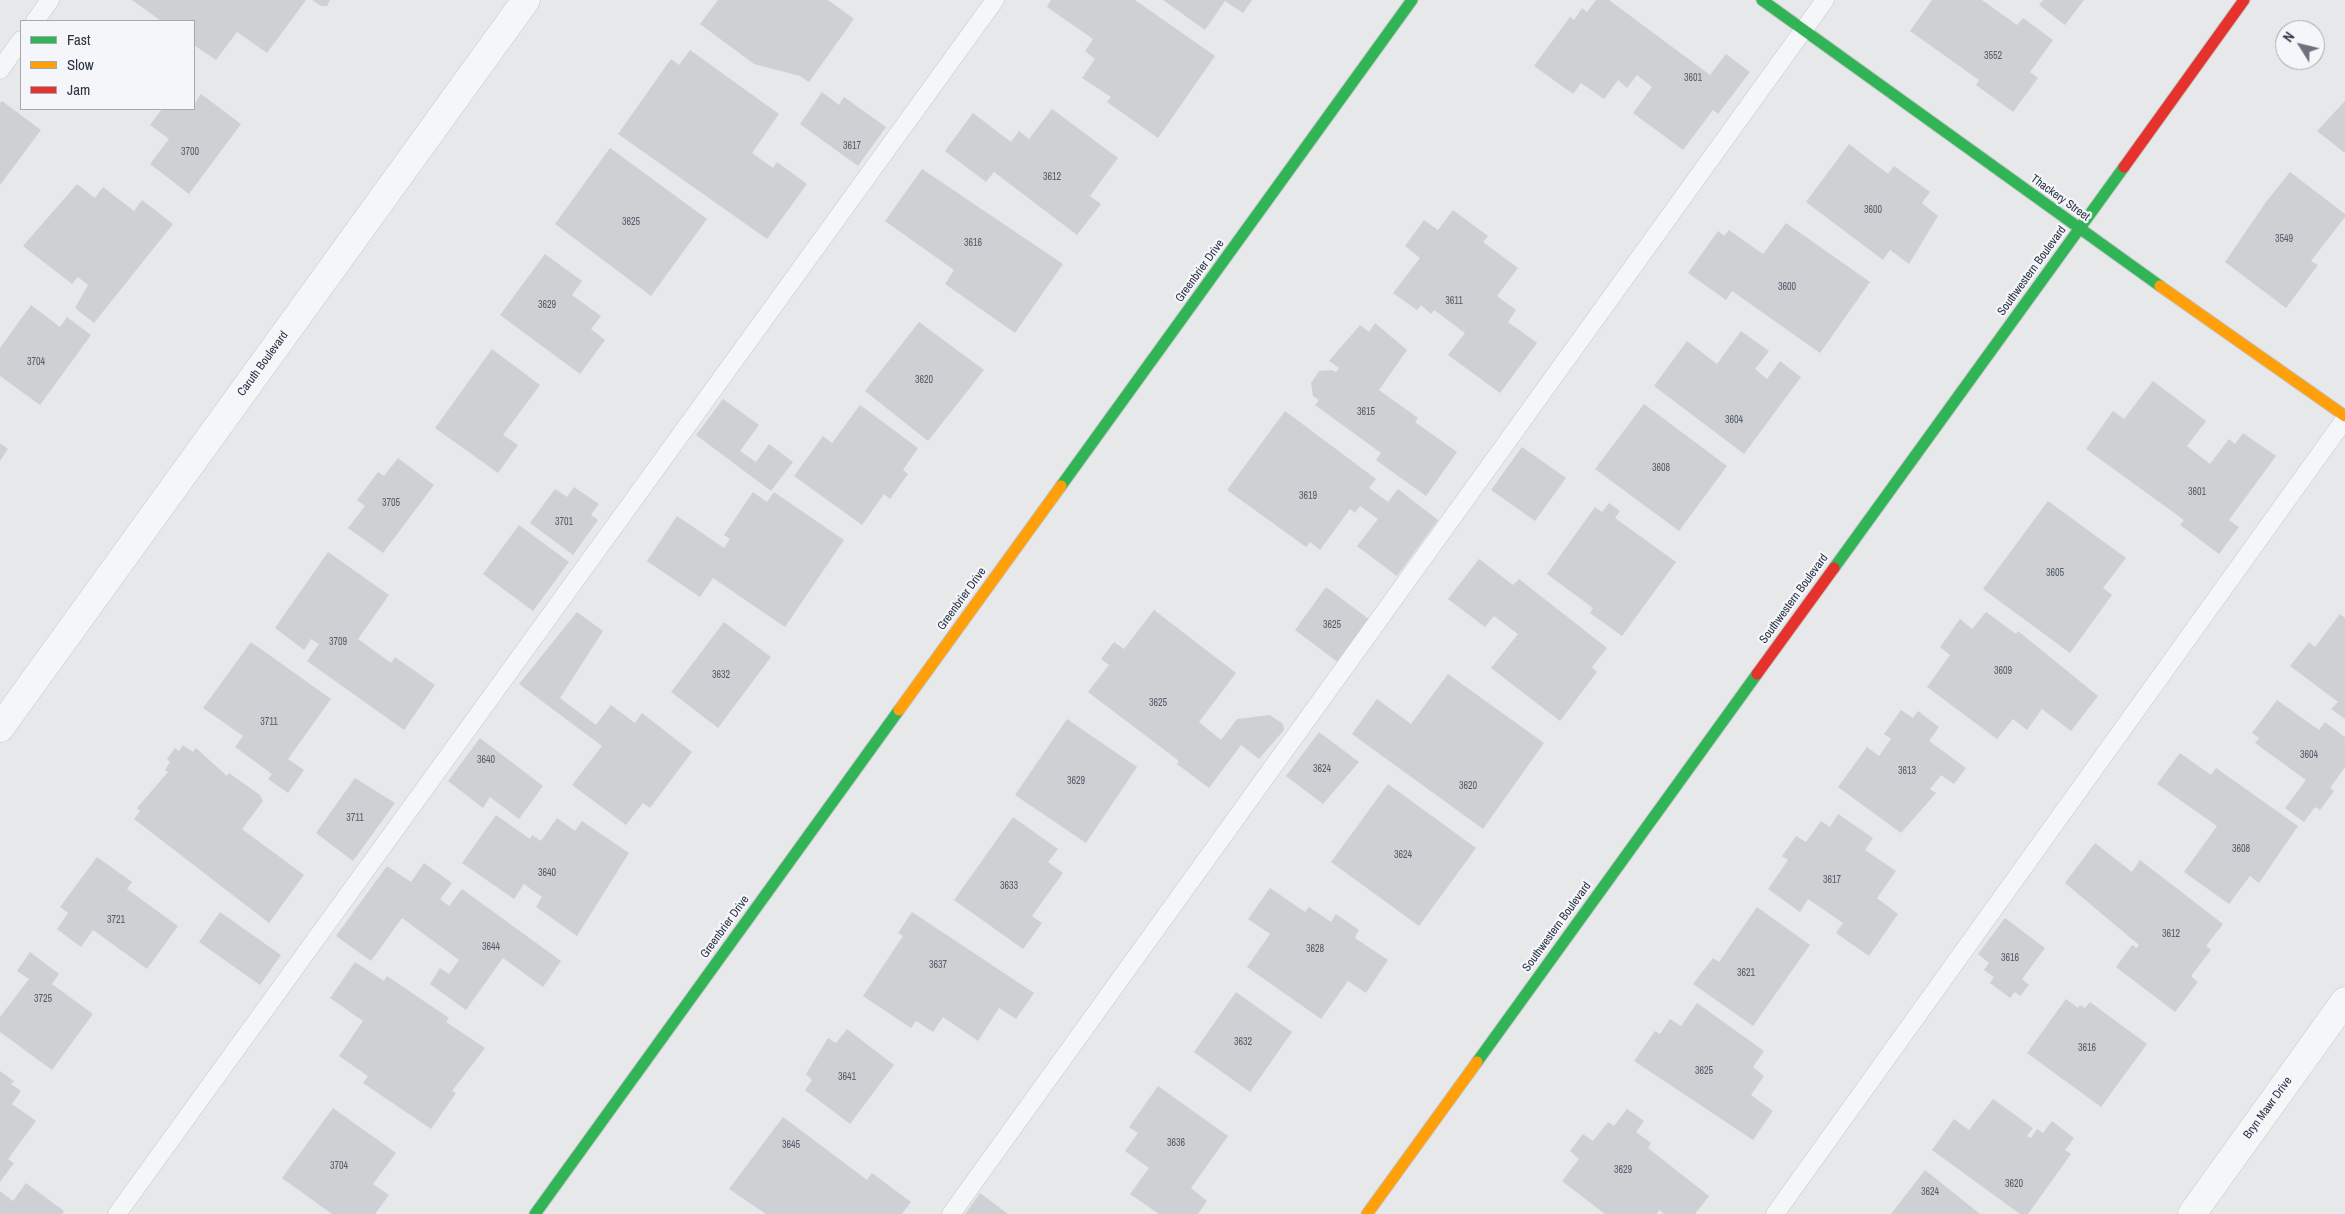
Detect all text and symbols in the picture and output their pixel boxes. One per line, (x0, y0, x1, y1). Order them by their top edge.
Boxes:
legend (20, 20, 195, 110)
north arrow (2275, 20, 2325, 70)
text: N (2279, 28, 2298, 45)
text: Fast (67, 29, 90, 50)
house number: 3552 (1984, 50, 2002, 62)
text: Slow (67, 54, 94, 75)
house number: 3601 (1684, 72, 1702, 84)
text: Jam (67, 79, 90, 100)
house number: 3617 (843, 140, 861, 152)
house number: 3700 (181, 146, 199, 158)
house number: 3612 (1043, 171, 1061, 183)
street label: Thackery Street (2028, 172, 2092, 224)
house number: 3600 (1864, 204, 1882, 216)
house number: 3625 (622, 216, 640, 228)
street label: Southwestern Boulevard (1995, 223, 2069, 319)
house number: 3549 (2275, 233, 2293, 245)
house number: 3616 (964, 237, 982, 249)
street label: Greenbrier Drive (1172, 237, 1228, 305)
house number: 3600 (1778, 281, 1796, 293)
house number: 3611 (1445, 295, 1463, 307)
house number: 3629 (538, 299, 556, 311)
street label: Caruth Boulevard (235, 329, 291, 399)
house number: 3704 (27, 356, 45, 368)
house number: 3620 (915, 374, 933, 386)
house number: 3615 (1357, 406, 1375, 418)
house number: 3604 (1725, 414, 1743, 426)
house number: 3608 (1652, 462, 1670, 474)
house number: 3601 (2188, 486, 2206, 498)
house number: 3619 (1299, 490, 1317, 502)
house number: 3705 (382, 497, 400, 509)
house number: 3701 (555, 516, 573, 528)
street label: Southwestern Boulevard (1757, 551, 1831, 647)
street label: Greenbrier Drive (934, 565, 990, 633)
house number: 3605 (2046, 567, 2064, 579)
house number: 3625 (1323, 619, 1341, 631)
house number: 3709 (329, 636, 347, 648)
house number: 3609 (1994, 665, 2012, 677)
house number: 3632 (712, 669, 730, 681)
house number: 3625 (1149, 697, 1167, 709)
house number: 3711 (260, 716, 278, 728)
house number: 3604 (2300, 749, 2318, 761)
house number: 3640 (477, 754, 495, 766)
house number: 3624 (1313, 763, 1331, 775)
house number: 3613 (1898, 765, 1916, 777)
house number: 3629 (1067, 775, 1085, 787)
house number: 3620 (1459, 780, 1477, 792)
house number: 3711 (346, 812, 364, 824)
house number: 3608 (2232, 843, 2250, 855)
house number: 3624 (1394, 849, 1412, 861)
house number: 3640 (538, 867, 556, 879)
house number: 3617 (1823, 874, 1841, 886)
street label: Southwestern Boulevard (1520, 879, 1594, 975)
house number: 3633 (1000, 880, 1018, 892)
street label: Greenbrier Drive (697, 893, 753, 961)
house number: 3721 (107, 914, 125, 926)
house number: 3612 (2162, 928, 2180, 940)
house number: 3644 (482, 941, 500, 953)
house number: 3628 (1306, 943, 1324, 955)
house number: 3616 (2001, 952, 2019, 964)
house number: 3637 (929, 959, 947, 971)
house number: 3621 (1737, 967, 1755, 979)
house number: 3725 (34, 993, 52, 1005)
house number: 3632 (1234, 1036, 1252, 1048)
house number: 3616 (2078, 1042, 2096, 1054)
house number: 3625 (1695, 1065, 1713, 1077)
house number: 3641 (838, 1071, 856, 1083)
street label: Bryn Mawr Drive (2241, 1074, 2295, 1142)
house number: 3636 (1167, 1137, 1185, 1149)
house number: 3645 (782, 1139, 800, 1151)
house number: 3704 (330, 1160, 348, 1172)
house number: 3629 (1614, 1164, 1632, 1176)
house number: 3620 (2005, 1178, 2023, 1190)
house number: 3624 (1921, 1186, 1939, 1198)

